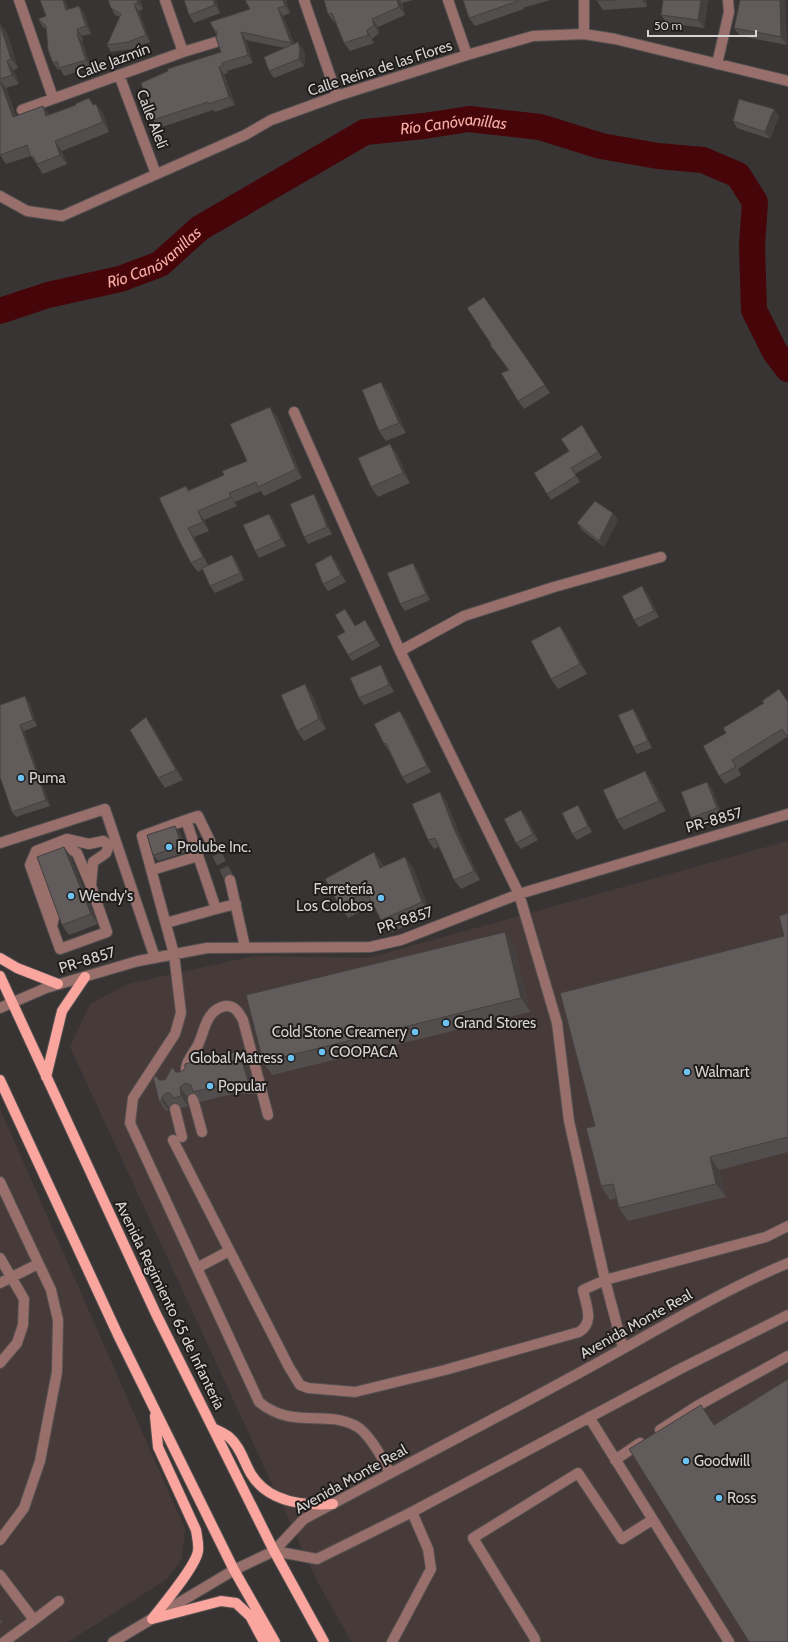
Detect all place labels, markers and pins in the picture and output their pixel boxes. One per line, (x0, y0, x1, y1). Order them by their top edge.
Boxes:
place label: Puma (29, 769, 67, 787)
marker: Puma (16, 773, 26, 783)
place label: Prolube Inc. (177, 838, 251, 856)
marker: Prolube Inc. (164, 842, 174, 852)
place label: Ferretería Los Colobos (296, 880, 374, 915)
place label: Wendy's (79, 887, 133, 905)
marker: Wendy's (66, 891, 76, 901)
marker: Ferretería Los Colobos (376, 893, 386, 903)
place label: Grand Stores (454, 1014, 536, 1032)
marker: Grand Stores (441, 1018, 451, 1028)
place label: Cold Stone Creamery (272, 1023, 407, 1041)
marker: Cold Stone Creamery (410, 1027, 420, 1037)
place label: COOPACA (330, 1043, 398, 1061)
marker: COOPACA (317, 1047, 327, 1057)
place label: Global Matress (190, 1049, 283, 1067)
marker: Global Matress (286, 1053, 296, 1063)
place label: Walmart (695, 1063, 749, 1081)
marker: Walmart (682, 1067, 692, 1077)
place label: Popular (218, 1077, 267, 1095)
marker: Popular (205, 1081, 215, 1091)
place label: Goodwill (694, 1452, 750, 1470)
marker: Goodwill (681, 1456, 691, 1466)
place label: Ross (727, 1489, 756, 1507)
marker: Ross (714, 1493, 724, 1503)

